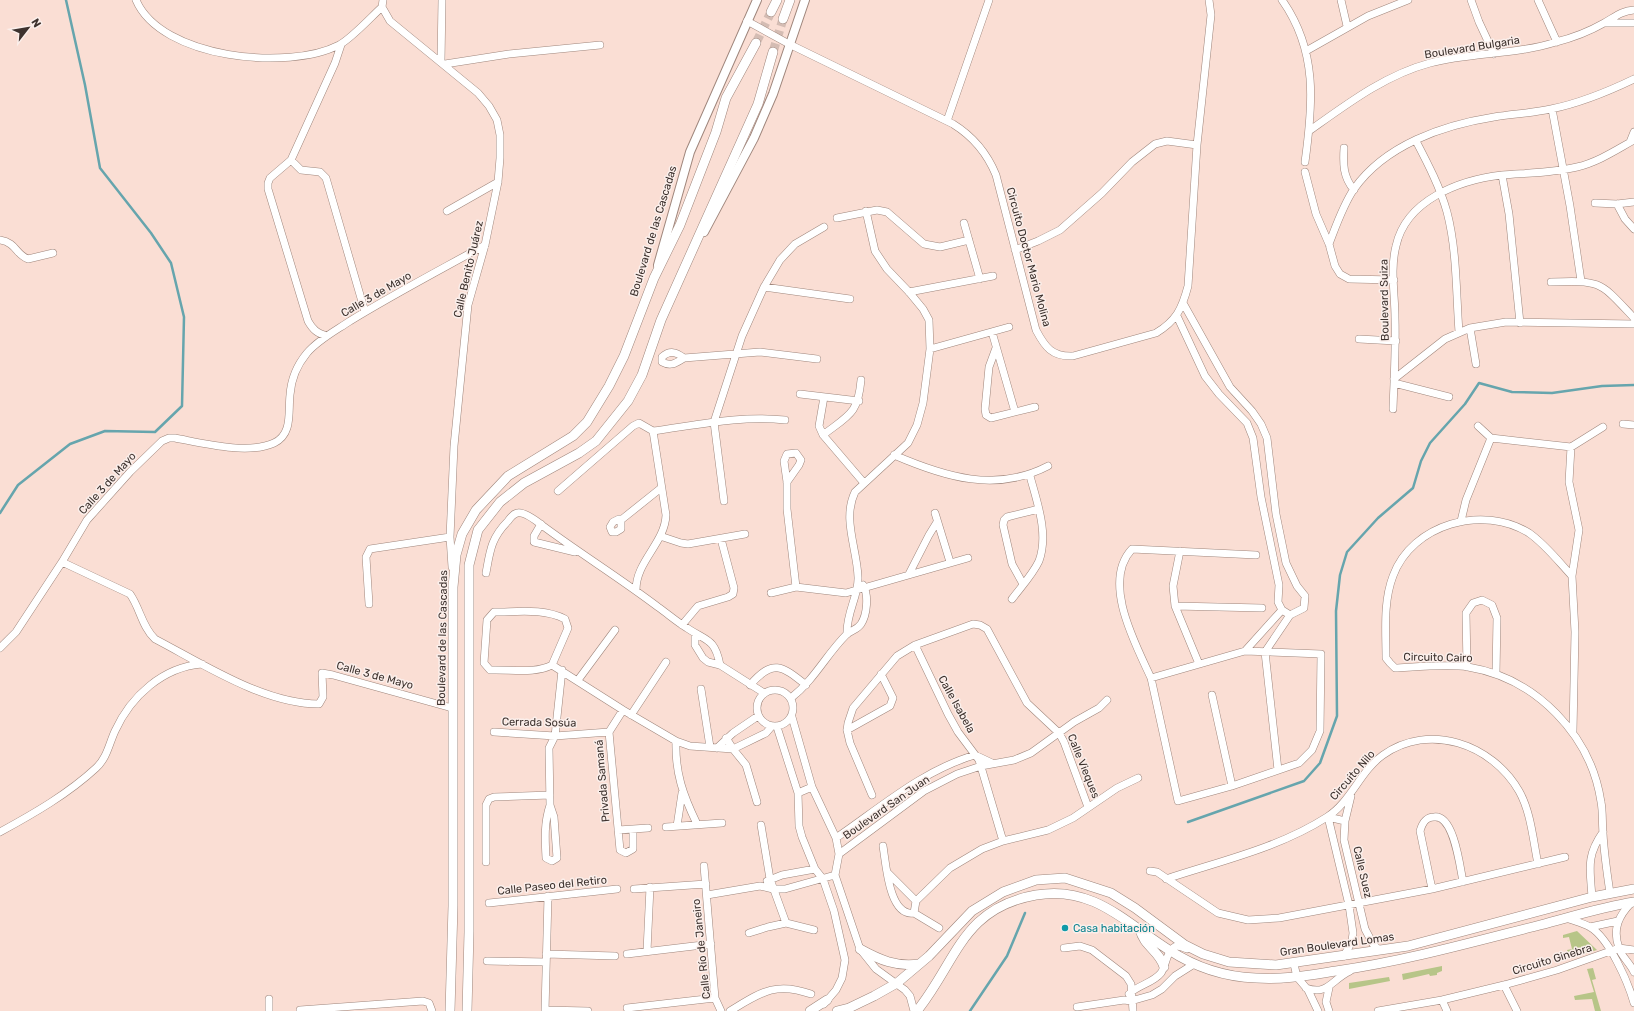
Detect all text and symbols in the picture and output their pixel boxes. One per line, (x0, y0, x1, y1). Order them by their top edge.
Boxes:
north arrow (8, 8, 48, 48)
text: N (29, 16, 44, 30)
street label: Boulevard Bulgaria (1423, 34, 1521, 61)
street label: Boulevard de las Cascadas (627, 164, 680, 298)
street label: Circuito Doctor Mario Molina (1004, 186, 1053, 328)
street label: Calle Benito Juárez (451, 219, 486, 319)
street label: Boulevard Suiza (1377, 259, 1392, 341)
street label: Calle 3 de Mayo (339, 269, 414, 320)
street label: Calle 3 de Mayo (76, 450, 139, 517)
street label: Boulevard de las Cascadas (435, 570, 450, 706)
street label: Circuito Cairo (1403, 650, 1473, 665)
street label: Calle 3 de Mayo (335, 659, 415, 692)
street label: Calle Isabela (935, 673, 978, 735)
street label: Cerrada Sosúa (502, 715, 576, 730)
street label: Calle Vieques (1065, 732, 1102, 801)
street label: Privada Samaná (592, 739, 613, 823)
street label: Circuito Nilo (1327, 748, 1378, 803)
street label: Boulevard San Juan (840, 773, 932, 842)
street label: Calle Suez (1350, 845, 1375, 900)
street label: Calle Paseo del Retiro (497, 873, 607, 898)
street label: Calle Río de Janeiro (690, 898, 713, 1000)
place label: Casa habitación (1073, 922, 1155, 935)
marker: Casa habitación (1060, 923, 1070, 933)
street label: Gran Boulevard Lomas (1279, 930, 1395, 959)
street label: Circuito Ginebra (1511, 941, 1593, 978)

